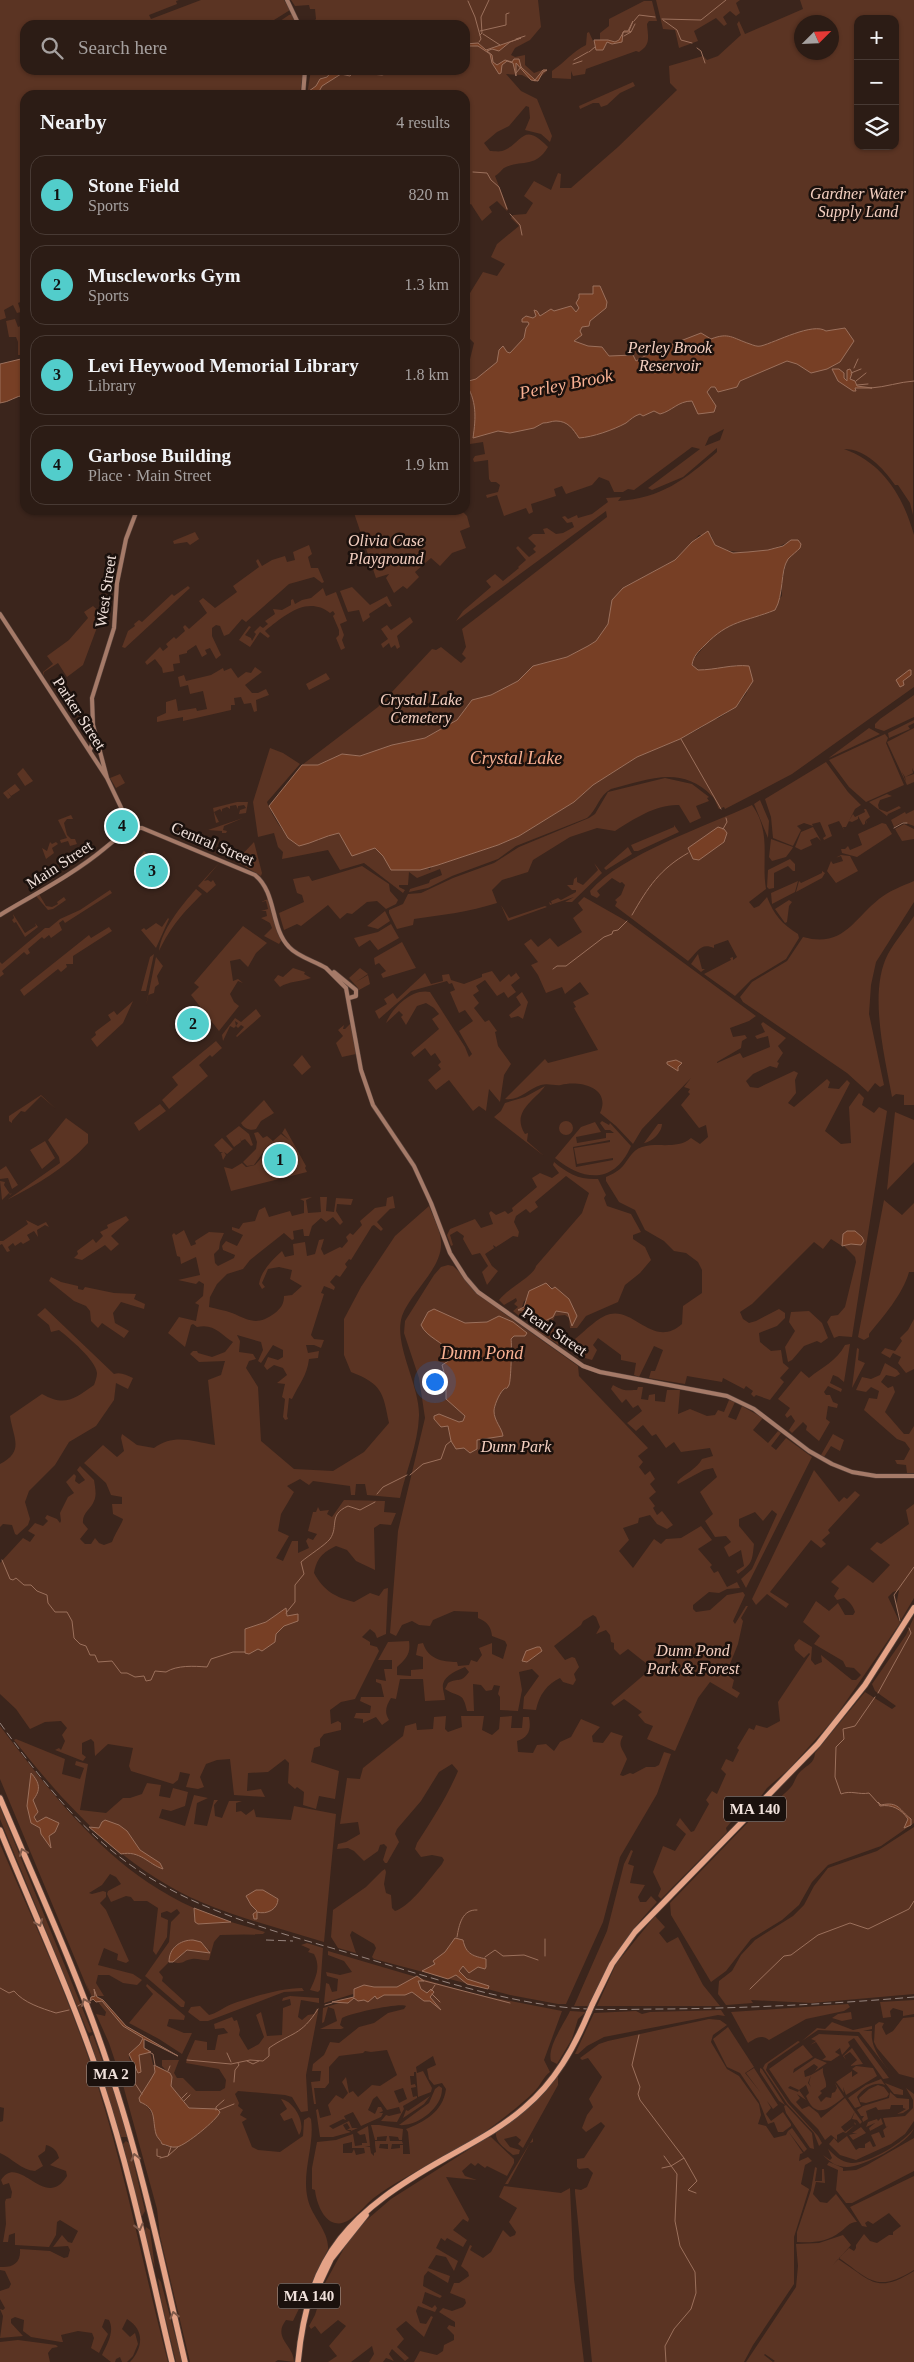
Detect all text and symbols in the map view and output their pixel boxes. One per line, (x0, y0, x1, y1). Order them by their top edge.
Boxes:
north arrow (794, 15, 839, 60)
map controls (854, 15, 899, 150)
button: + (854, 15, 899, 60)
search box (20, 20, 470, 75)
icon: search (38, 34, 66, 62)
text: Search here (78, 37, 167, 58)
button: − (854, 60, 899, 105)
button: layers (854, 105, 899, 150)
text: Nearby (40, 110, 107, 134)
text: 4 results (396, 114, 450, 131)
text: Stone Field (88, 175, 179, 196)
park label: Gardner Water Supply Land (810, 185, 907, 221)
text: 1 (53, 186, 61, 203)
text: 820 m (409, 186, 449, 203)
text: Sports (88, 197, 129, 214)
text: Muscleworks Gym (88, 265, 241, 286)
text: 2 (53, 276, 61, 293)
text: 1.3 km (405, 276, 449, 293)
text: Sports (88, 287, 129, 304)
park label: Perley Brook Reservoir (627, 339, 713, 374)
text: Levi Heywood Memorial Library (88, 355, 359, 376)
water label: Perley Brook (517, 365, 615, 403)
text: 3 (53, 366, 61, 383)
text: 1.8 km (405, 366, 449, 383)
text: Library (88, 377, 136, 394)
text: Garbose Building (88, 445, 231, 466)
text: 4 (53, 456, 61, 473)
text: 1.9 km (405, 456, 449, 473)
text: Place · Main Street (88, 467, 211, 484)
park label: Olivia Case Playground (348, 532, 424, 568)
street label: West Street (92, 553, 119, 628)
street label: Parker Street (50, 674, 110, 753)
park label: Crystal Lake Cemetery (380, 691, 462, 727)
water label: Crystal Lake (470, 748, 562, 768)
pin: 4 (106, 807, 138, 845)
street label: Central Street (169, 818, 257, 869)
street label: Main Street (23, 837, 96, 892)
pin: 3 (136, 852, 168, 890)
pin: 2 (177, 1005, 209, 1043)
pin: 1 (264, 1141, 296, 1179)
street label: Pearl Street (519, 1304, 591, 1360)
water label: Dunn Pond (440, 1343, 524, 1363)
your location (422, 1369, 448, 1395)
park label: Dunn Park (480, 1438, 552, 1455)
park label: Dunn Pond Park & Forest (646, 1642, 740, 1677)
road number: MA 140 (724, 1796, 786, 1822)
one-way arrow (18, 1848, 29, 1857)
one-way arrow (33, 1919, 43, 1927)
one-way arrow (80, 1999, 90, 2007)
road number: MA 2 (87, 2062, 135, 2086)
one-way arrow (130, 2152, 141, 2161)
one-way arrow (133, 2222, 144, 2231)
road number: MA 140 (278, 2284, 340, 2308)
one-way arrow (169, 2310, 180, 2319)

